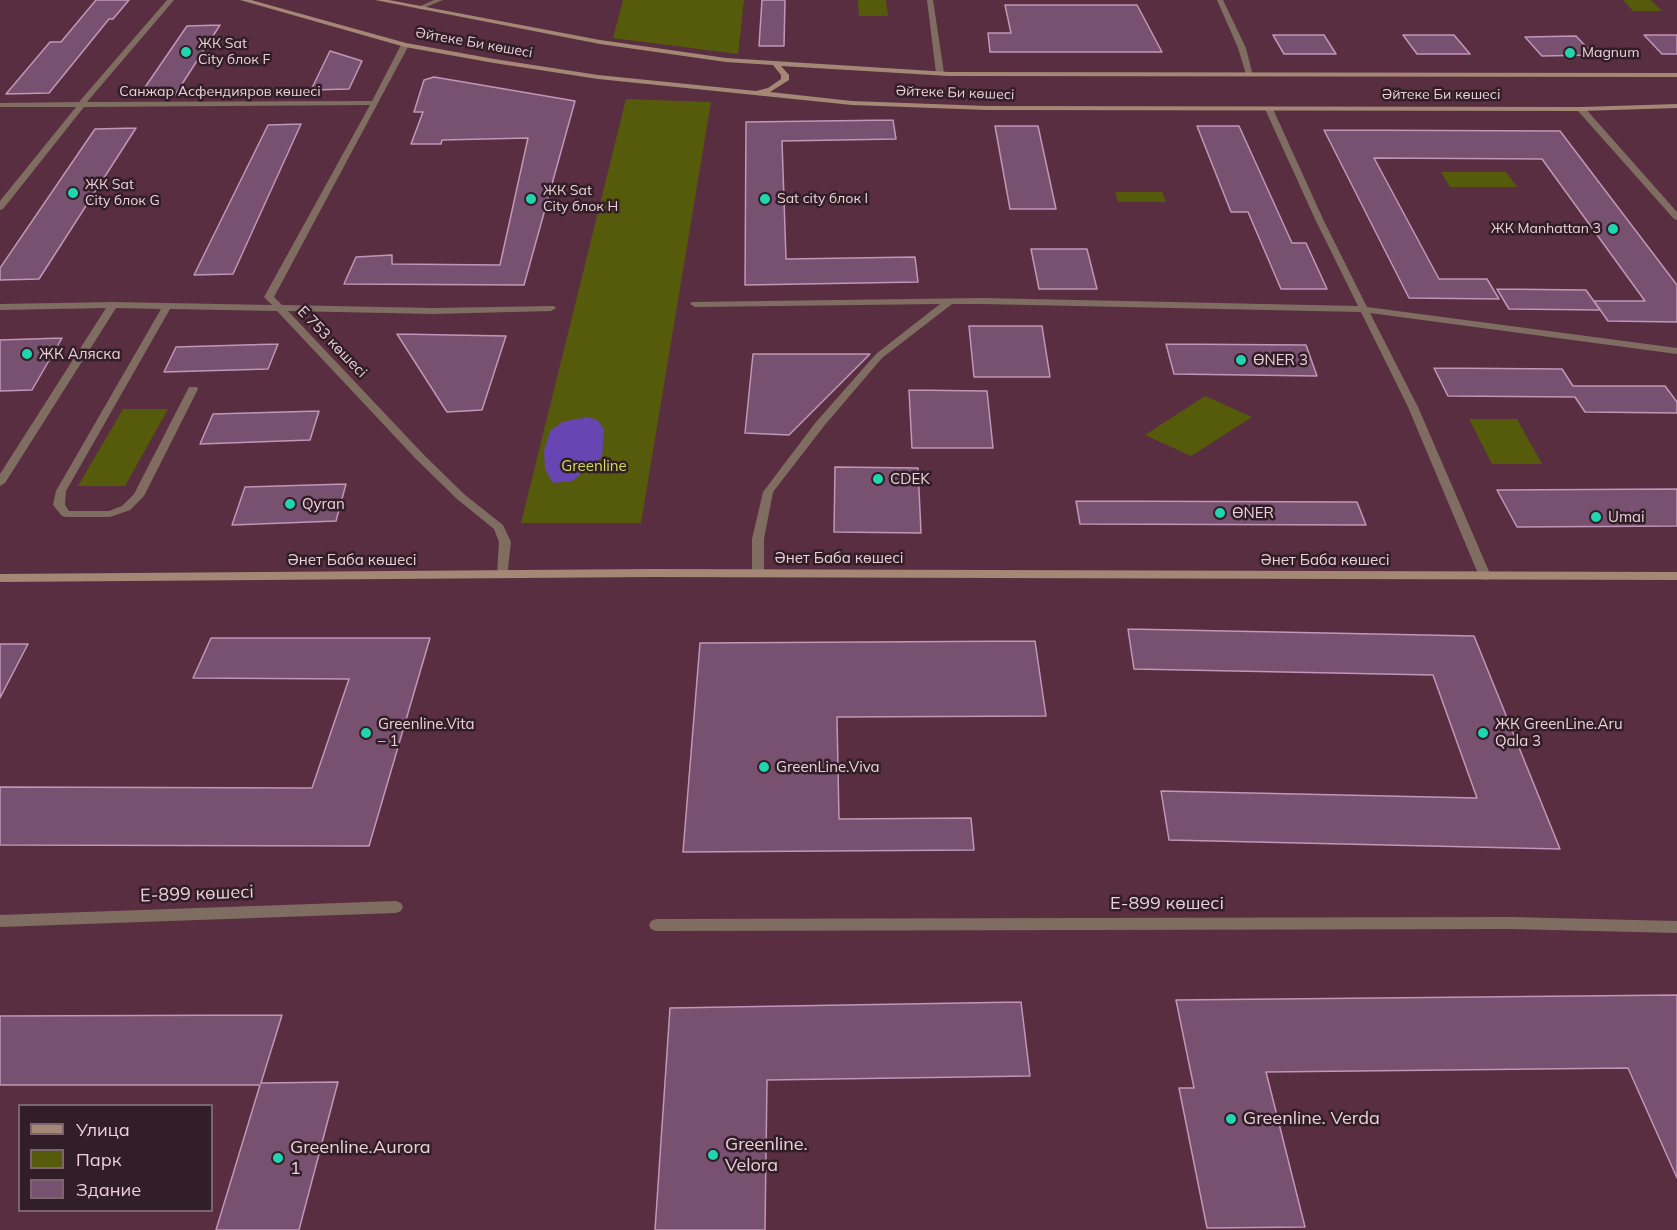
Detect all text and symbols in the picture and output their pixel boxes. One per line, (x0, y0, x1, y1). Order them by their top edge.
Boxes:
street label: Әйтеке Би көшесі (414, 24, 534, 62)
place label: ЖК Sat City блок F (198, 36, 270, 68)
marker: ЖК Sat City блок F (179, 45, 193, 59)
place label: Magnum (1582, 45, 1639, 61)
marker: Magnum (1563, 46, 1577, 60)
street label: Әйтеке Би көшесі (895, 83, 1015, 103)
street label: Санжар Асфендияров көшесі (119, 84, 321, 100)
street label: Әйтеке Би көшесі (1382, 87, 1500, 103)
place label: ЖК Sat City блок G (85, 177, 160, 210)
place label: ЖК Sat City блок H (543, 183, 618, 216)
marker: ЖК Sat City блок G (66, 186, 80, 200)
place label: Sat city блок I (777, 191, 868, 207)
marker: ЖК Sat City блок H (524, 192, 538, 206)
marker: Sat city блок I (758, 192, 772, 206)
place label: ЖК Manhattan 3 (1491, 221, 1601, 237)
marker: ЖК Manhattan 3 (1606, 222, 1620, 236)
street label: Е 753 көшесі (293, 303, 371, 381)
place label: ЖК Аляска (39, 345, 121, 363)
marker: ЖК Аляска (20, 347, 34, 361)
place label: ӨNER 3 (1253, 351, 1308, 369)
marker: ӨNER 3 (1234, 353, 1248, 367)
park label: Greenline (561, 457, 627, 475)
place label: CDEK (890, 470, 930, 488)
marker: CDEK (871, 472, 885, 486)
place label: Qyran (302, 495, 345, 513)
marker: Qyran (283, 497, 297, 511)
place label: ӨNER (1232, 504, 1274, 522)
marker: ӨNER (1213, 506, 1227, 520)
place label: Umai (1608, 508, 1645, 526)
marker: Umai (1589, 510, 1603, 524)
street label: Әнет Баба көшесі (774, 549, 904, 567)
street label: Әнет Баба көшесі (287, 551, 417, 569)
street label: Әнет Баба көшесі (1260, 551, 1390, 569)
place label: Greenline.Vita – 1 (378, 715, 474, 750)
place label: ЖК GreenLine.Aru Qala 3 (1495, 715, 1623, 750)
marker: Greenline.Vita – 1 (359, 726, 373, 740)
marker: ЖК GreenLine.Aru Qala 3 (1476, 726, 1490, 740)
place label: GreenLine.Viva (776, 758, 880, 776)
marker: GreenLine.Viva (757, 760, 771, 774)
street label: Е-899 көшесі (140, 881, 254, 907)
street label: Е-899 көшесі (1110, 893, 1224, 915)
legend (18, 1104, 213, 1212)
place label: Greenline. Verda (1243, 1108, 1380, 1130)
marker: Greenline. Verda (1224, 1112, 1238, 1126)
text: Улица (76, 1118, 130, 1141)
place label: Greenline. Velora (725, 1134, 808, 1176)
place label: Greenline.Aurora 1 (290, 1137, 431, 1180)
text: Парк (76, 1148, 121, 1171)
marker: Greenline. Velora (706, 1148, 720, 1162)
marker: Greenline.Aurora 1 (271, 1151, 285, 1165)
text: Здание (76, 1178, 141, 1201)

